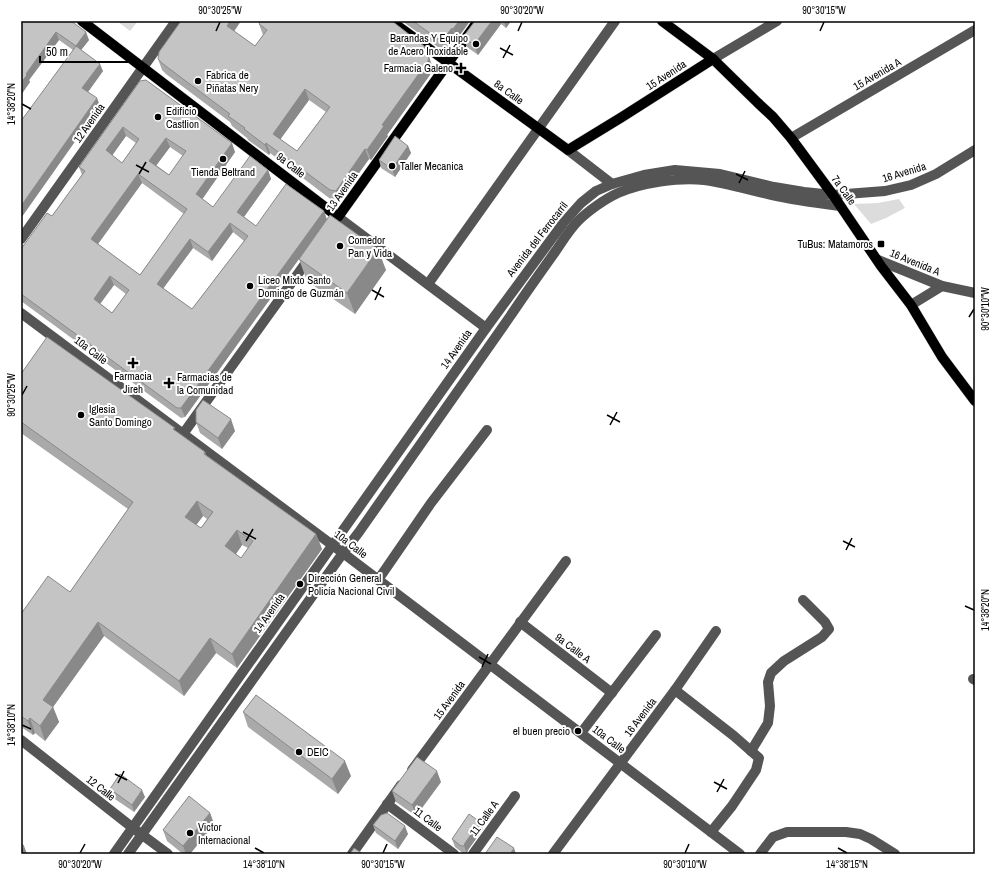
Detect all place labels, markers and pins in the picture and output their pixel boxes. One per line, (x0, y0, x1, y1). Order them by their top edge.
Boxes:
place label: Barandas Y Equipo de Acero Inoxidable (388, 31, 468, 58)
marker: Barandas Y Equipo de Acero Inoxidable (471, 39, 481, 49)
place label: Farmacia Galeno (384, 61, 453, 75)
marker: Farmacia Galeno (456, 63, 466, 73)
place label: Fabrica de Piñatas Nery (206, 68, 259, 95)
marker: Fabrica de Piñatas Nery (193, 76, 203, 86)
place label: Edificio Castlion (166, 104, 199, 131)
marker: Edificio Castlion (153, 112, 163, 122)
marker: Tienda Beltrand (218, 154, 228, 164)
place label: Taller Mecanica (400, 159, 463, 173)
marker: Taller Mecanica (387, 161, 397, 171)
place label: Tienda Beltrand (191, 165, 255, 179)
place label: Comedor Pan y Vida (348, 233, 392, 260)
place label: TuBus: Matamoros (798, 237, 873, 251)
marker: TuBus: Matamoros (876, 239, 886, 249)
marker: Comedor Pan y Vida (335, 241, 345, 251)
place label: Liceo Mixto Santo Domingo de Guzmán (258, 273, 344, 300)
marker: Liceo Mixto Santo Domingo de Guzmán (245, 281, 255, 291)
marker: Farmacia Jireh (128, 358, 138, 368)
place label: Farmacia Jireh (114, 369, 152, 396)
place label: Farmacias de la Comunidad (177, 370, 233, 397)
marker: Farmacias de la Comunidad (164, 378, 174, 388)
place label: Iglesia Santo Domingo (89, 402, 152, 429)
marker: Iglesia Santo Domingo (76, 410, 86, 420)
place label: Dirección General Policía Nacional Civil (308, 571, 394, 598)
marker: Dirección General Policía Nacional Civil (295, 579, 305, 589)
place label: el buen precio (513, 724, 570, 738)
marker: el buen precio (573, 726, 583, 736)
place label: DEIC (307, 745, 329, 759)
marker: DEIC (294, 747, 304, 757)
place label: Victor Internacional (198, 820, 250, 847)
marker: Victor Internacional (185, 828, 195, 838)

